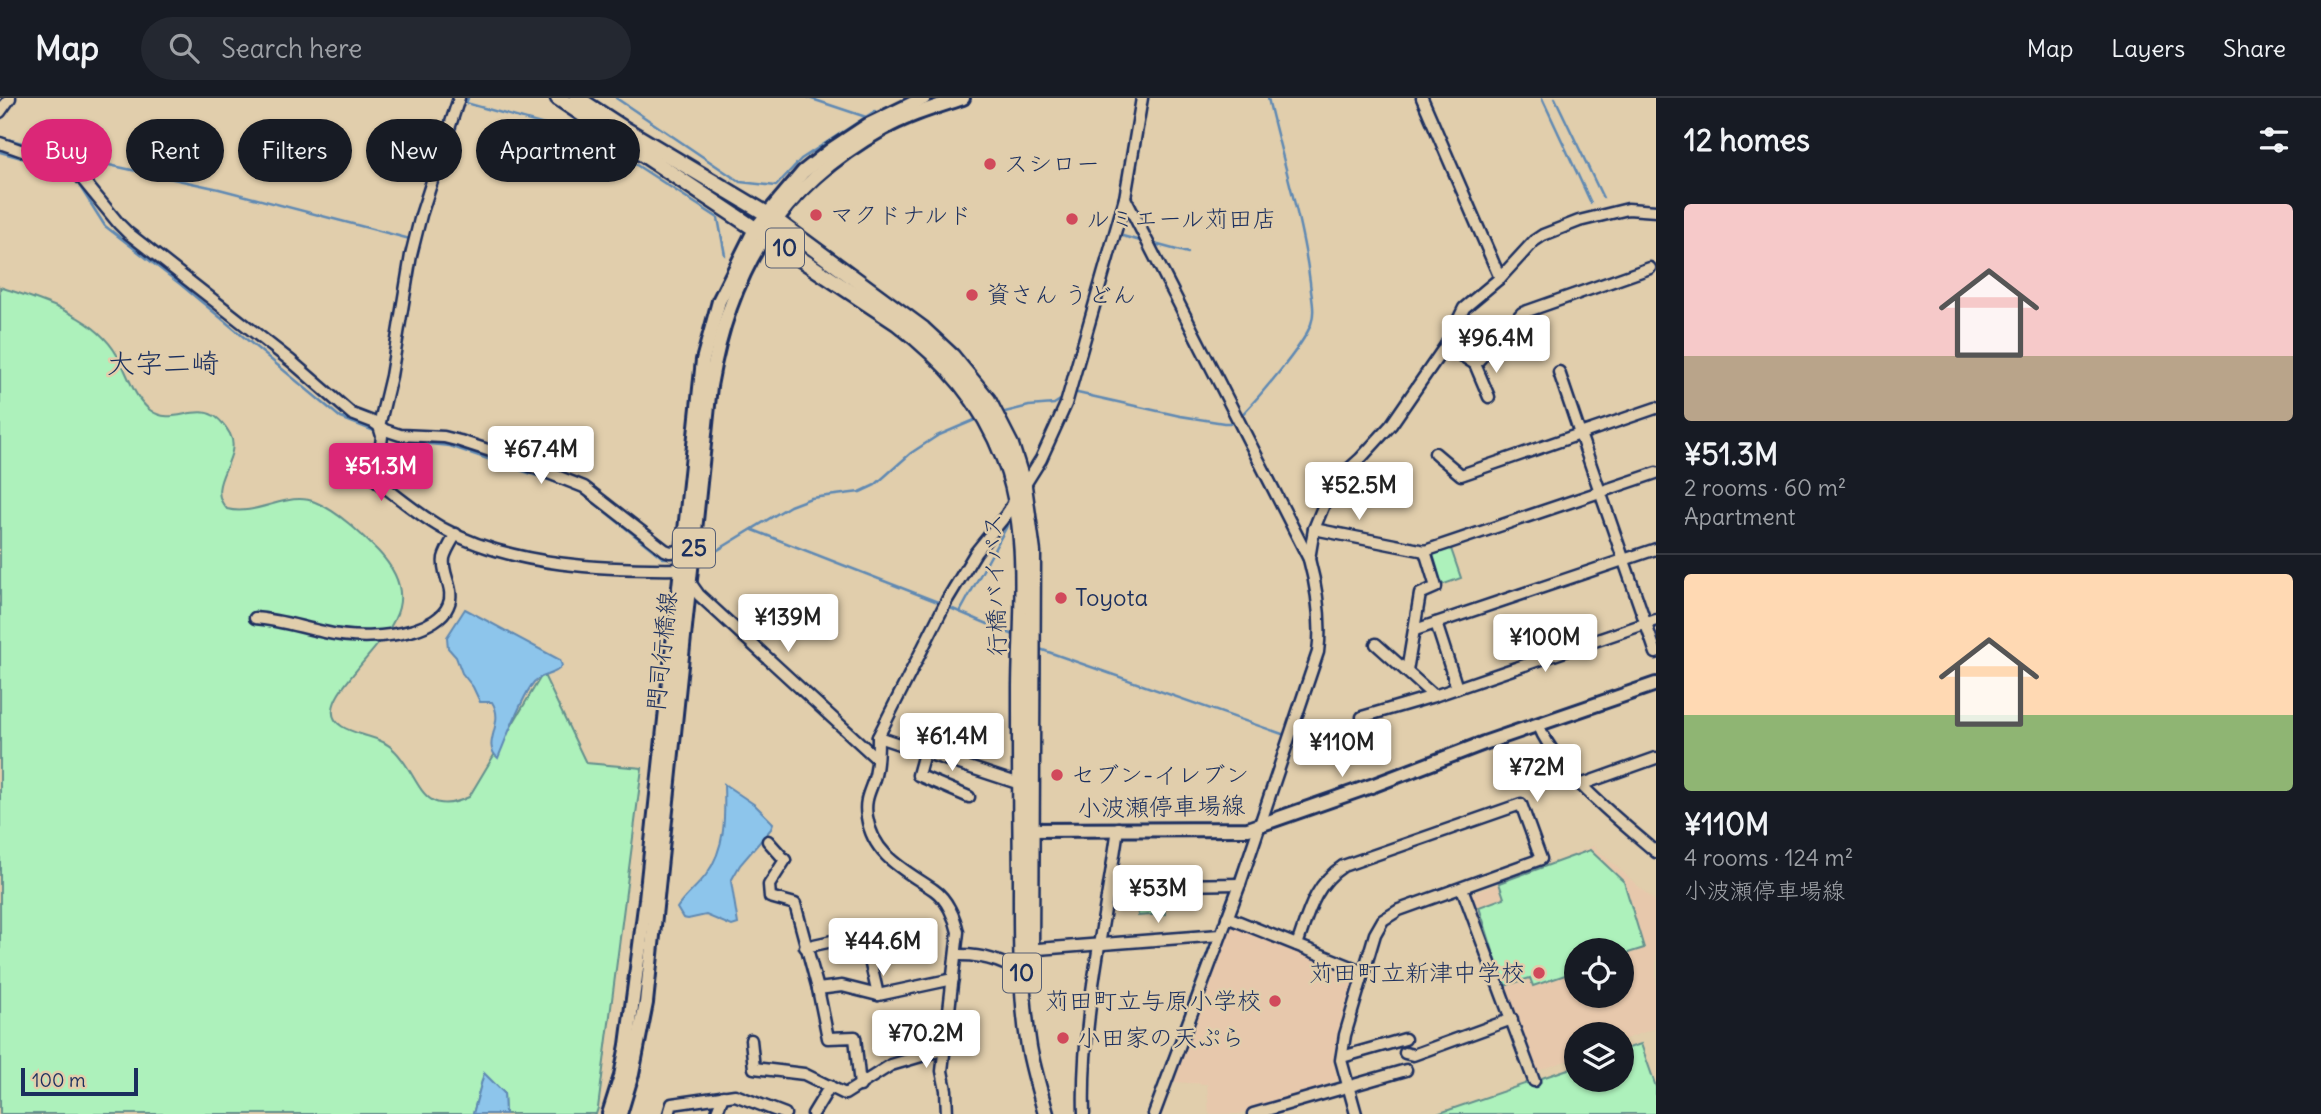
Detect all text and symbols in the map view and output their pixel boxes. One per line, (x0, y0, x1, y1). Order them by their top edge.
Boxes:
search box (141, 17, 631, 80)
text: Map (35, 27, 99, 69)
icon: search (165, 29, 203, 67)
text: Search here (221, 32, 362, 65)
text: Map (2027, 33, 2073, 63)
text: Layers (2111, 33, 2185, 63)
text: Share (2223, 33, 2286, 63)
chip: Buy (21, 119, 112, 182)
chip: Rent (126, 119, 224, 182)
chip: Filters (238, 119, 352, 182)
chip: New (366, 119, 462, 182)
chip: Apartment (476, 119, 640, 182)
text: 12 homes (1684, 121, 1810, 159)
icon: filters (2255, 121, 2293, 159)
place label: スシロー (1004, 148, 1100, 178)
marker: スシロー (982, 156, 998, 172)
place label: マクドナルド (830, 199, 972, 229)
place label: ルミエール苅田店 (1086, 203, 1277, 233)
marker: マクドナルド (808, 207, 824, 223)
marker: ルミエール苅田店 (1064, 211, 1080, 227)
road number: 10 (766, 228, 804, 267)
icon: home (1926, 250, 2052, 376)
place label: 資さん うどん (986, 279, 1136, 309)
marker: 資さん うどん (964, 287, 980, 303)
pin: ¥96.4M (1439, 316, 1553, 375)
text: ¥96.4M (1458, 323, 1534, 352)
district label: 大字二崎 (107, 345, 219, 381)
pin: ¥67.4M (484, 426, 598, 486)
text: ¥67.4M (504, 434, 578, 463)
text: ¥51.3M (1684, 435, 1778, 473)
pin: ¥51.3M (324, 444, 438, 503)
text: ¥51.3M (345, 451, 417, 480)
pin: ¥52.5M (1302, 462, 1416, 522)
text: ¥52.5M (1321, 470, 1397, 499)
text: 2 rooms · 60 m² (1684, 473, 1846, 502)
text: Apartment (1684, 502, 1796, 531)
street label: 行橋バイパス (977, 513, 1011, 657)
road number: 25 (673, 529, 715, 568)
place label: Toyota (1075, 582, 1148, 612)
street label: 門司行橋線 (640, 590, 682, 712)
marker: Toyota (1053, 590, 1069, 606)
pin: ¥139M (739, 594, 837, 654)
text: ¥139M (754, 602, 822, 631)
pin: ¥100M (1496, 614, 1594, 674)
icon: home (1926, 619, 2052, 745)
text: ¥100M (1509, 622, 1581, 651)
pin: ¥61.4M (895, 714, 1009, 773)
pin: ¥110M (1293, 720, 1391, 779)
text: ¥61.4M (916, 721, 988, 750)
text: ¥110M (1309, 727, 1375, 756)
pin: ¥72M (1496, 744, 1578, 804)
text: ¥72M (1509, 752, 1565, 781)
place label: セブン-イレブン (1071, 759, 1249, 789)
marker: セブン-イレブン (1049, 767, 1065, 783)
street label: 小波瀬停車場線 (1077, 790, 1245, 822)
text: ¥110M (1684, 805, 1769, 843)
text: 4 rooms · 124 m² (1684, 843, 1853, 872)
pin: ¥53M (1117, 866, 1199, 925)
text: ¥53M (1129, 873, 1187, 902)
text: 小波瀬停車場線 (1684, 876, 1845, 905)
pin: ¥44.6M (826, 918, 940, 978)
text: ¥44.6M (845, 926, 921, 955)
map controls (1564, 938, 1634, 1092)
button: locate (1564, 938, 1634, 1008)
road number: 10 (1003, 954, 1041, 992)
place label: 苅田町立新津中学校 (1309, 957, 1525, 987)
marker: 苅田町立新津中学校 (1531, 965, 1547, 981)
place label: 苅田町立与原小学校 (1045, 985, 1261, 1015)
marker: 苅田町立与原小学校 (1267, 993, 1283, 1009)
pin: ¥70.2M (869, 1010, 983, 1070)
text: ¥70.2M (888, 1018, 964, 1047)
place label: 小田家の天ぷら (1077, 1022, 1245, 1052)
button: layers (1564, 1022, 1634, 1092)
marker: 小田家の天ぷら (1055, 1030, 1071, 1046)
scale bar (21, 1065, 138, 1097)
text: 100 m (32, 1068, 86, 1092)

